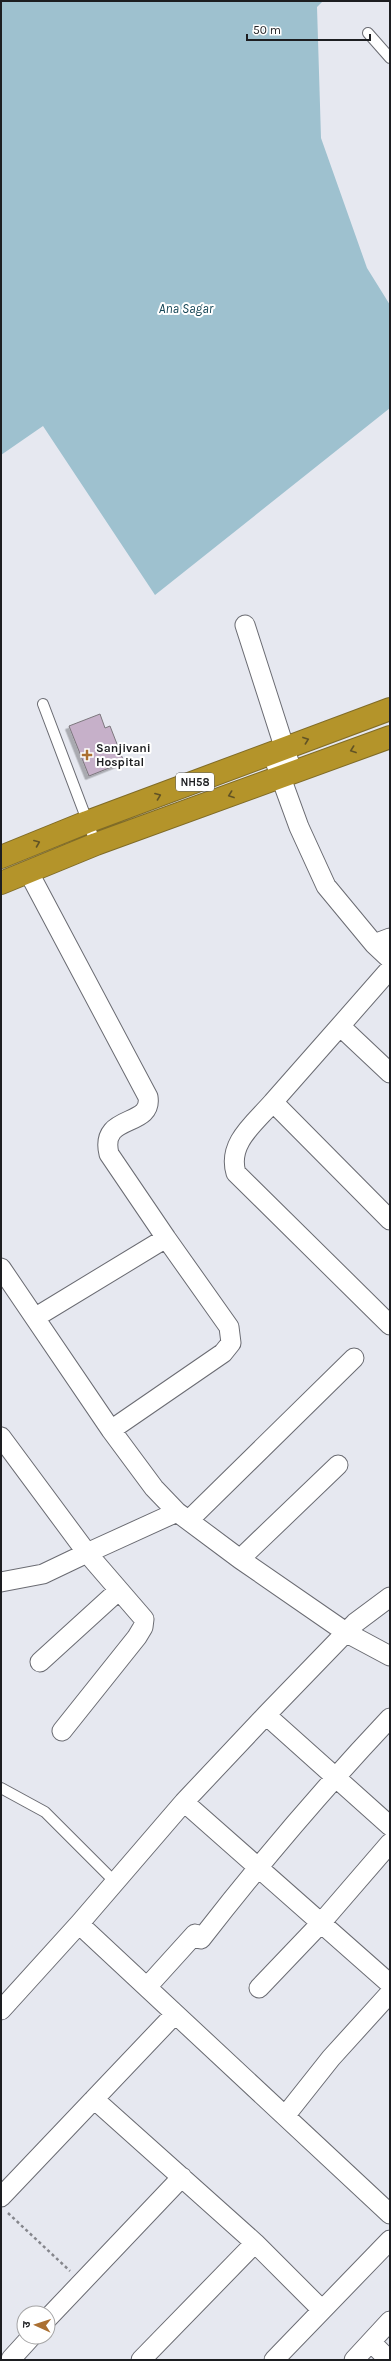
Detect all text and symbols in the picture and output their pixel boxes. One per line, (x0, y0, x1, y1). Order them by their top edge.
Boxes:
scale bar (247, 16, 370, 42)
text: 50 m (253, 23, 281, 37)
water label: Ana Sagar (159, 301, 214, 316)
one-way arrow (303, 736, 310, 745)
place label: Sanjivani Hospital (96, 741, 151, 769)
one-way arrow (350, 746, 357, 754)
marker: Sanjivani Hospital (81, 749, 93, 761)
road number: NH58 (176, 773, 214, 791)
one-way arrow (228, 791, 235, 799)
one-way arrow (155, 792, 162, 800)
one-way arrow (34, 839, 41, 847)
north arrow (16, 2305, 56, 2345)
text: उ (20, 2320, 33, 2328)

